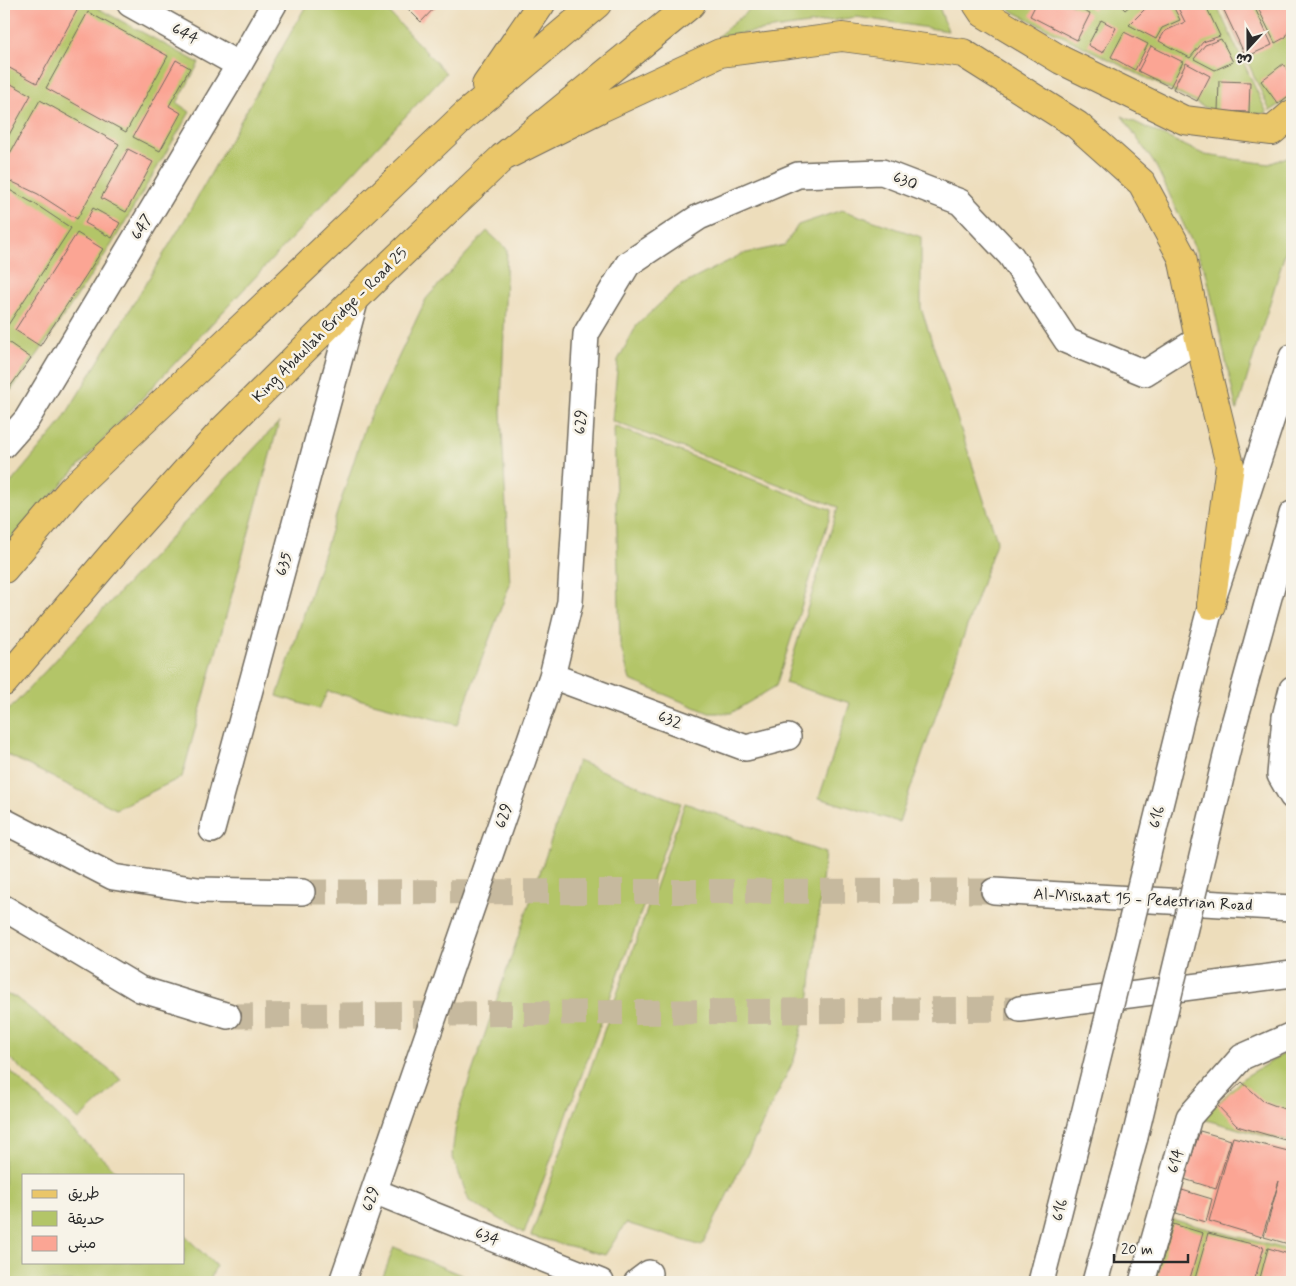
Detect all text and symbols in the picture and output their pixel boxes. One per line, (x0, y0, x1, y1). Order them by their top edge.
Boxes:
street label: 644 (168, 18, 202, 50)
north arrow (1224, 22, 1274, 72)
text: ش (1233, 48, 1254, 70)
street label: 630 (890, 167, 920, 195)
street label: 647 (126, 210, 158, 244)
street label: King Abdullah Bridge - Road 25 (248, 243, 413, 408)
street label: 629 (570, 409, 592, 435)
street label: 635 (271, 550, 297, 578)
street label: 632 (655, 706, 686, 734)
street label: 629 (490, 801, 518, 831)
street label: 616 (1144, 803, 1170, 831)
street label: Al-Mishaat 15 - Pedestrian Road (1033, 884, 1253, 916)
street label: 614 (1163, 1146, 1189, 1176)
legend (22, 1174, 185, 1264)
text: طريق (68, 1184, 100, 1204)
street label: 629 (357, 1184, 385, 1214)
street label: 616 (1047, 1196, 1073, 1224)
text: حديقة (68, 1210, 105, 1230)
street label: 634 (472, 1223, 502, 1251)
scale bar (1114, 1231, 1187, 1263)
text: مبنى (68, 1234, 96, 1254)
text: 20 m (1121, 1240, 1153, 1260)

